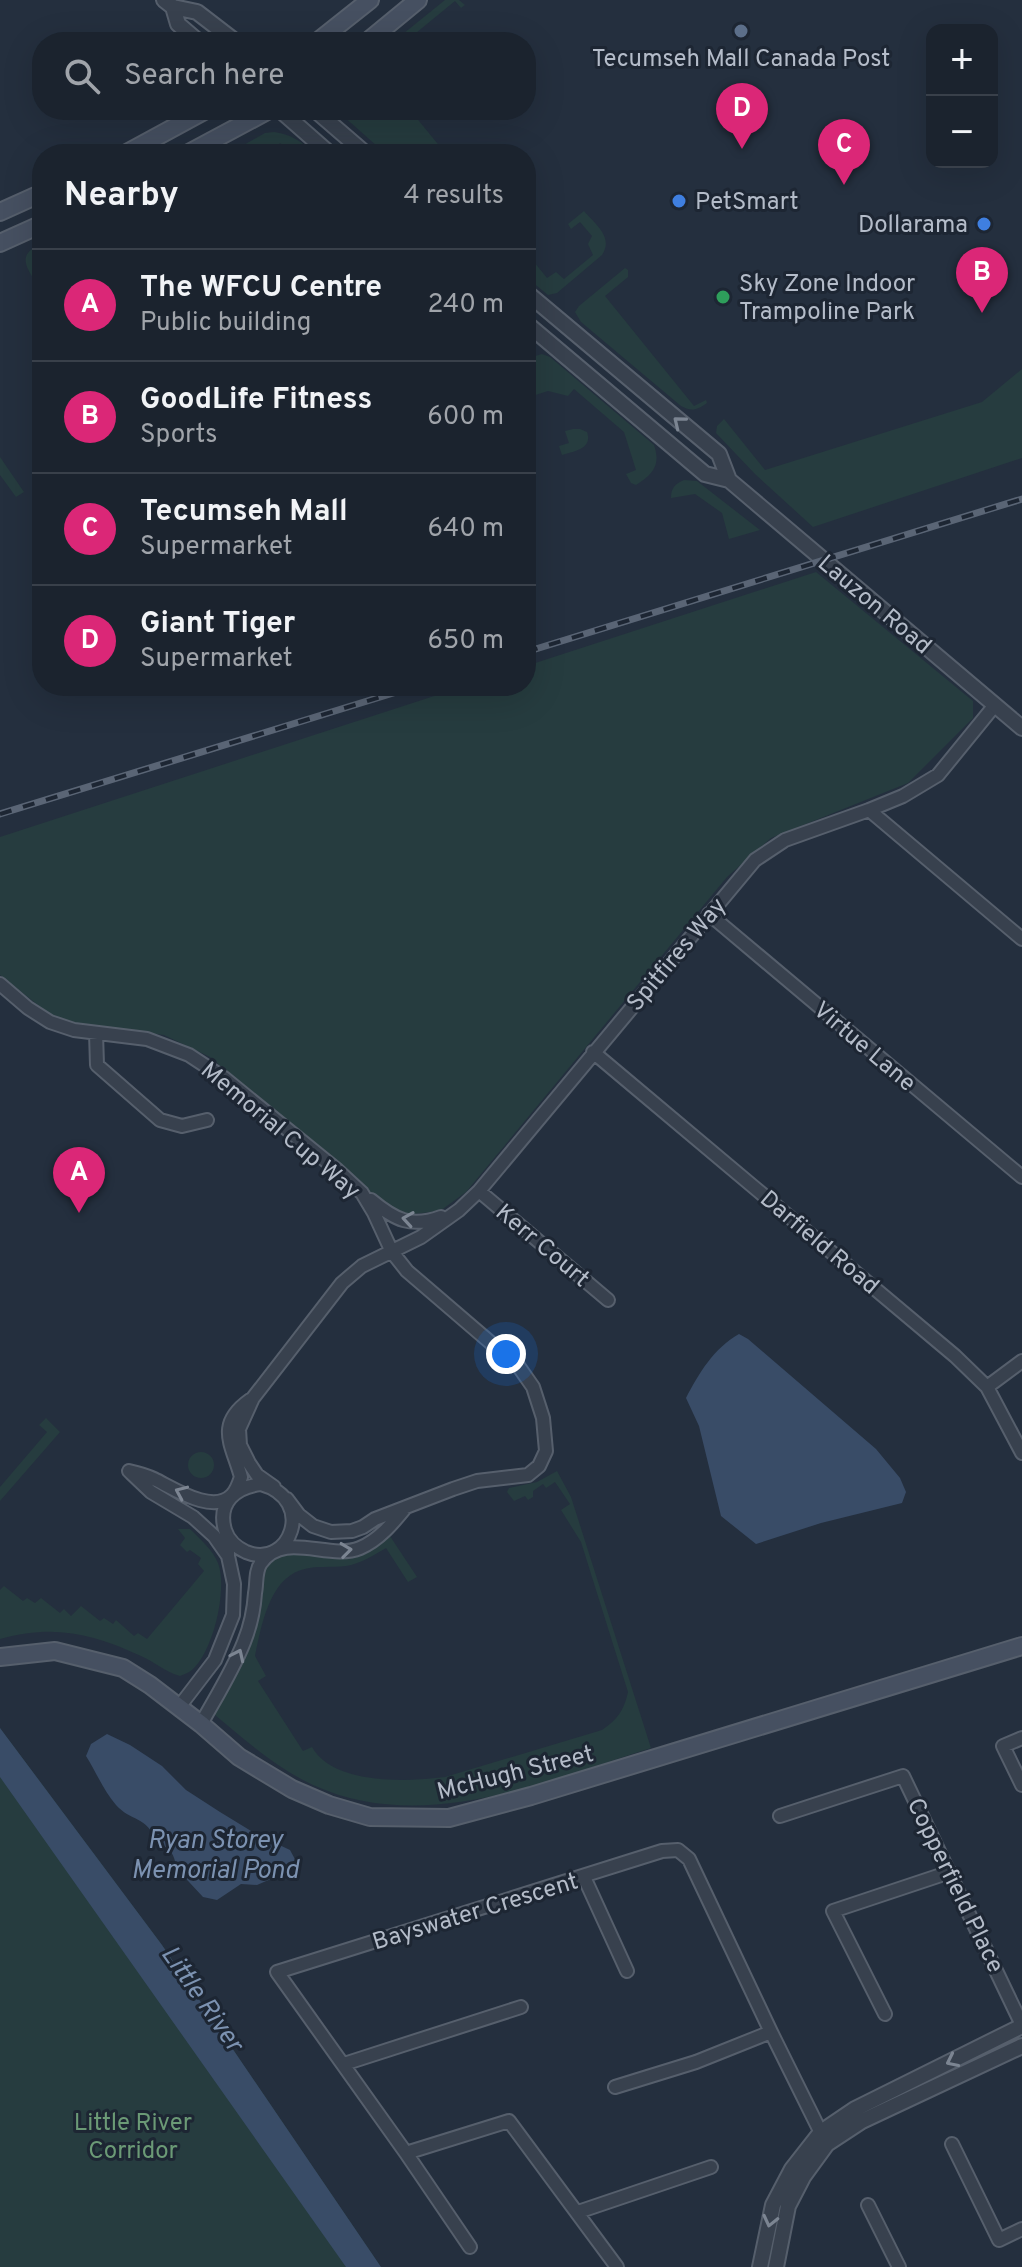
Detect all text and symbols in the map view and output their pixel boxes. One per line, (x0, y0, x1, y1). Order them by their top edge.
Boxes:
marker: Tecumseh Mall Canada Post (732, 22, 750, 40)
map controls (926, 24, 998, 168)
button: + (926, 24, 998, 96)
search box (32, 32, 536, 120)
place label: Tecumseh Mall Canada Post (592, 45, 890, 75)
icon: search (60, 54, 104, 98)
text: Search here (124, 58, 284, 95)
pin: D (716, 83, 768, 149)
button: − (926, 96, 998, 168)
pin: C (818, 119, 870, 185)
text: Nearby (64, 175, 179, 218)
text: 4 results (403, 180, 504, 213)
place label: PetSmart (695, 188, 798, 218)
marker: PetSmart (670, 192, 688, 210)
place label: Dollarama (858, 211, 968, 241)
marker: Dollarama (975, 215, 993, 233)
pin: B (956, 247, 1008, 313)
text: The WFCU Centre (140, 270, 382, 307)
place label: Sky Zone Indoor Trampoline Park (739, 270, 915, 328)
marker: Sky Zone Indoor Trampoline Park (714, 288, 732, 306)
text: A (81, 289, 99, 322)
text: 240 m (427, 289, 504, 322)
text: Public building (140, 307, 311, 340)
text: GoodLife Fitness (140, 382, 372, 419)
text: B (81, 401, 99, 434)
text: 600 m (427, 401, 504, 434)
one-way arrow (674, 417, 689, 432)
text: Sports (140, 419, 217, 452)
text: Tecumseh Mall (140, 494, 348, 531)
text: C (82, 513, 98, 546)
text: 640 m (428, 513, 504, 546)
text: Supermarket (140, 531, 292, 564)
street label: Lauzon Road (811, 549, 937, 662)
text: Giant Tiger (140, 606, 295, 643)
text: D (81, 625, 99, 658)
text: 650 m (428, 625, 504, 658)
text: Supermarket (140, 643, 292, 676)
street label: Spitfires Way (621, 892, 734, 1018)
street label: Virtue Lane (806, 996, 921, 1099)
street label: Memorial Cup Way (194, 1056, 366, 1207)
pin: A (53, 1147, 105, 1213)
street label: Darfield Road (753, 1185, 884, 1302)
street label: Kerr Court (488, 1198, 595, 1295)
one-way arrow (401, 1211, 414, 1228)
your location (486, 1334, 526, 1374)
one-way arrow (175, 1486, 189, 1502)
one-way arrow (340, 1541, 353, 1558)
one-way arrow (228, 1649, 244, 1663)
street label: McHugh Street (434, 1740, 597, 1808)
street label: Copperfield Place (899, 1794, 1010, 1978)
water label: Ryan Storey Memorial Pond (131, 1825, 301, 1888)
street label: Bayswater Crescent (369, 1867, 582, 1958)
water label: Little River (152, 1940, 251, 2061)
one-way arrow (946, 2051, 960, 2067)
park label: Little River Corridor (74, 2109, 192, 2167)
one-way arrow (762, 2213, 779, 2227)

